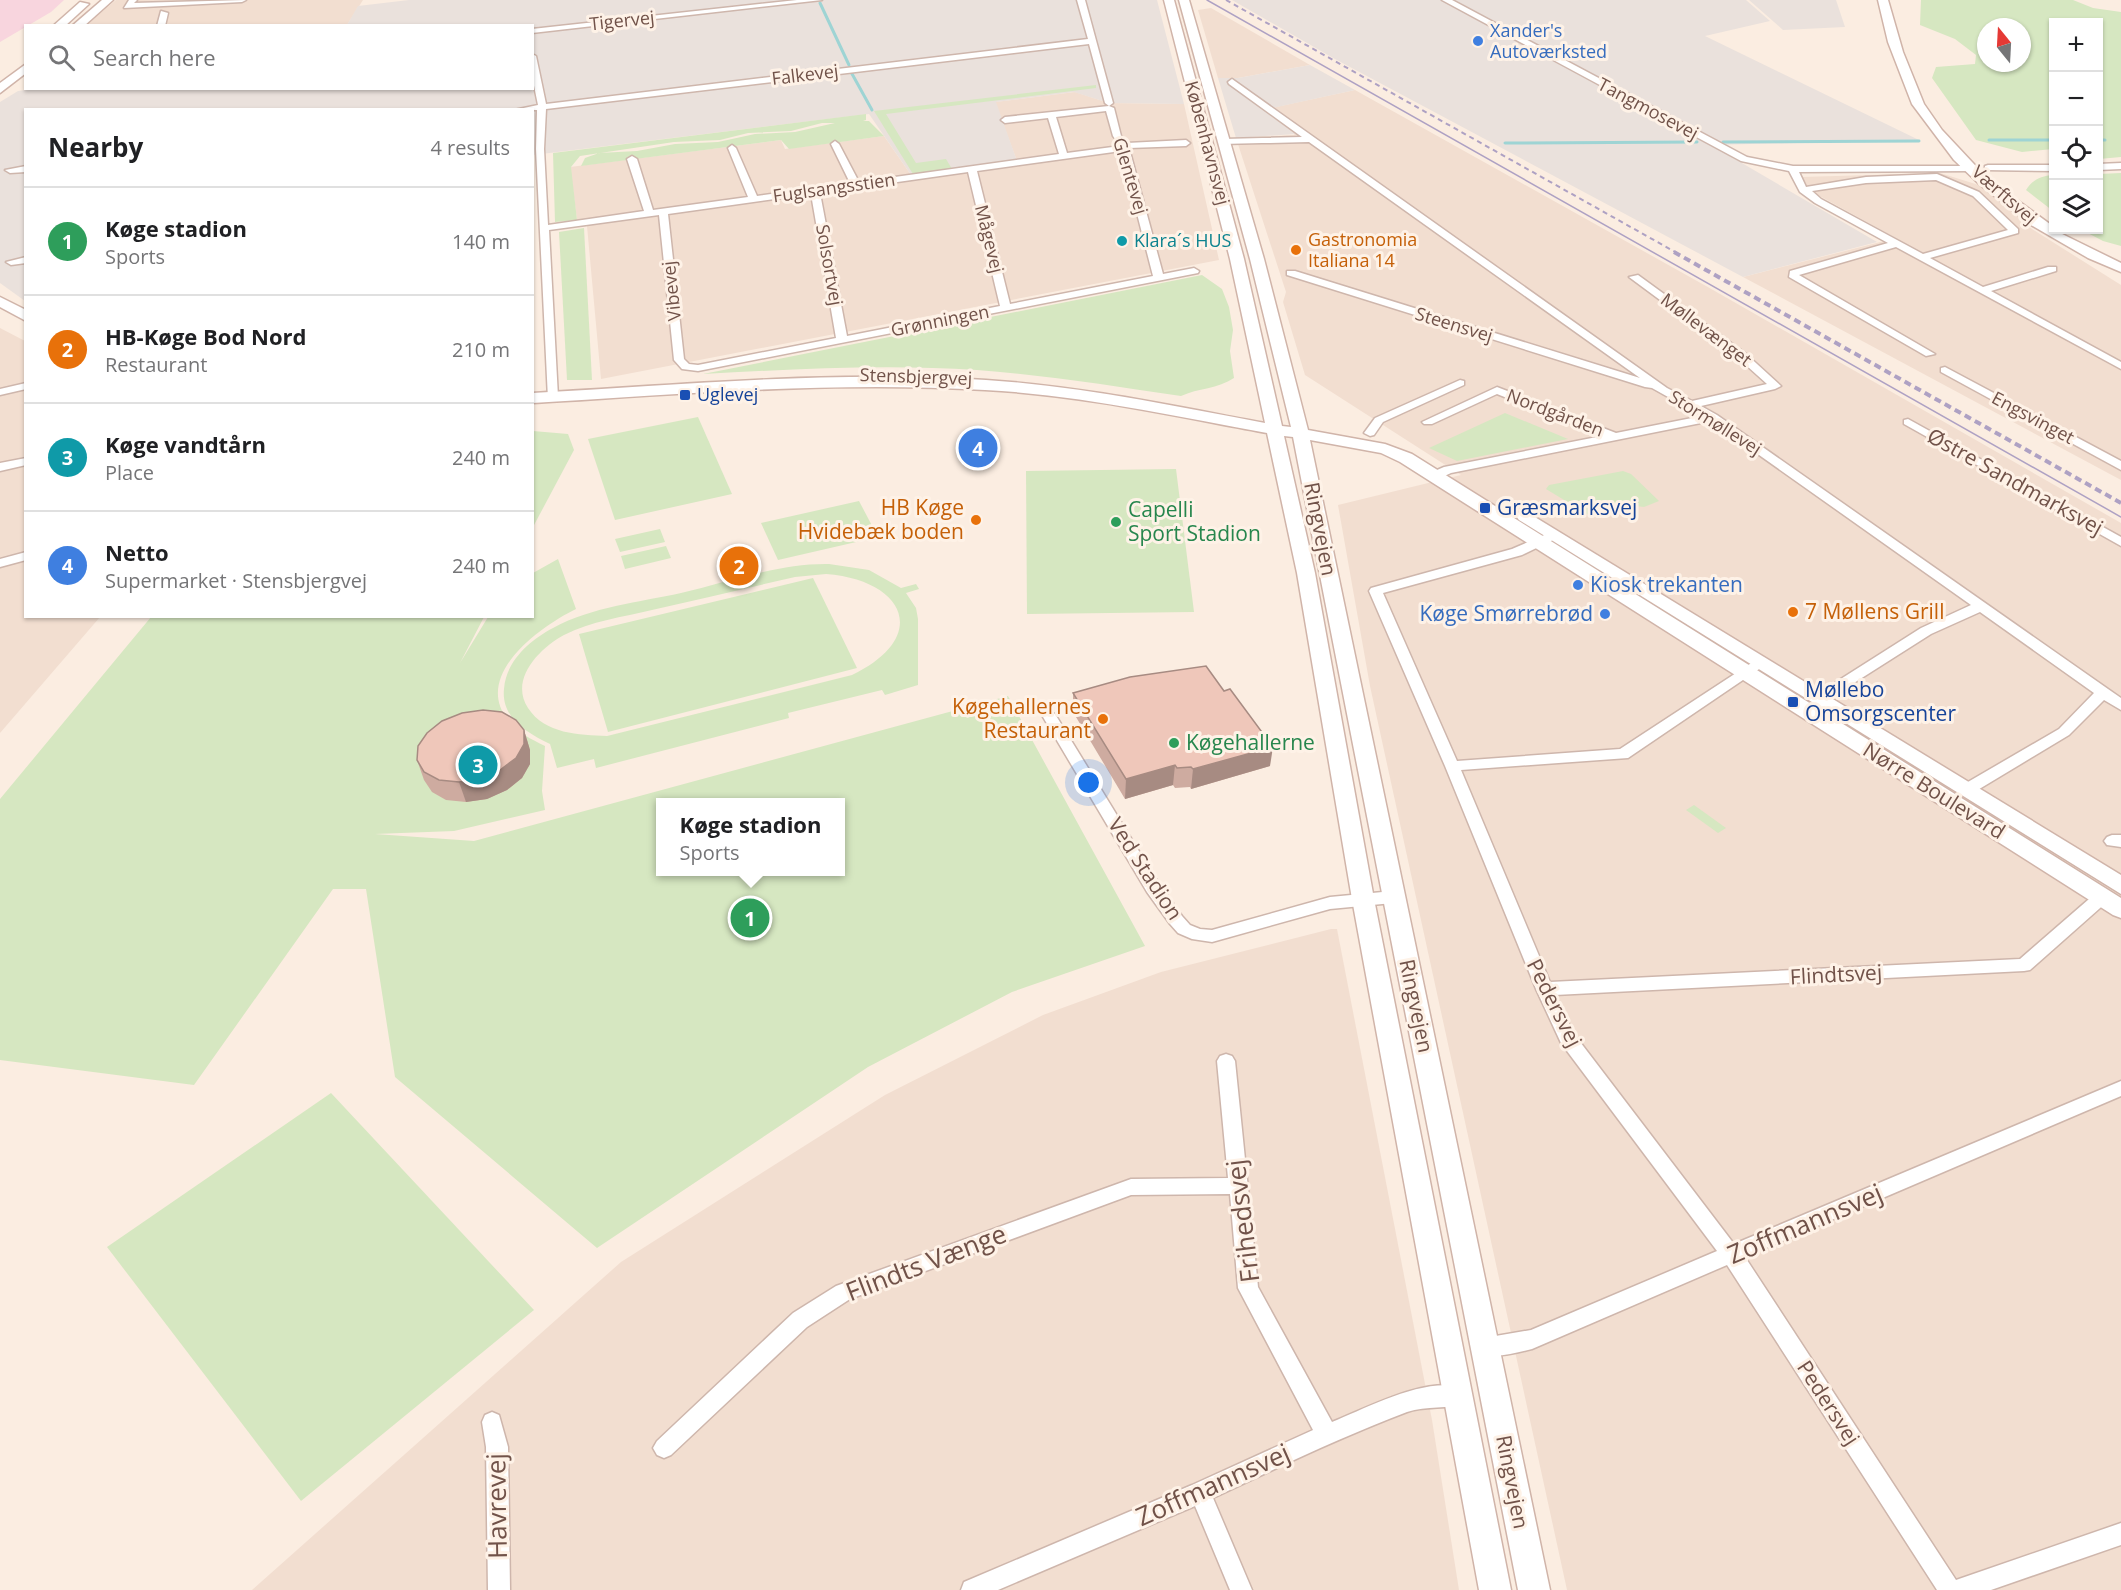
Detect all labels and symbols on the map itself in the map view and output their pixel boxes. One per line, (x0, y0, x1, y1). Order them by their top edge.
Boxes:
street label: Tigervej (588, 5, 656, 35)
place label: Xander's Autoværksted (1490, 18, 1607, 63)
north arrow (1977, 18, 2031, 72)
marker: Xander's Autoværksted (1471, 34, 1485, 48)
street label: Falkevej (770, 58, 840, 90)
street label: Tangmosevej (1594, 72, 1703, 145)
street label: Københavnsvej (1180, 78, 1236, 207)
street label: Glentevej (1108, 134, 1154, 217)
street label: Værftsvej (1967, 159, 2042, 229)
street label: Fuglsangsstien (771, 167, 897, 207)
street label: Mågevej (970, 202, 1010, 275)
street label: Solsortvej (811, 222, 849, 307)
place label: Gastronomia Italiana 14 (1308, 227, 1417, 272)
place label: Klara´s HUS (1134, 228, 1232, 252)
marker: Klara´s HUS (1115, 234, 1129, 248)
marker: Gastronomia Italiana 14 (1289, 243, 1303, 257)
street label: Vibevej (656, 260, 686, 322)
street label: Møllevænget (1656, 287, 1757, 371)
street label: Grønningen (889, 299, 991, 341)
street label: Steensvej (1413, 301, 1496, 347)
street label: Stensbjergvej (859, 362, 973, 390)
place label: Uglevej (697, 382, 758, 406)
street label: Nordgården (1503, 383, 1607, 442)
street label: Stormøllevej (1665, 384, 1766, 460)
street label: Engsvinget (1988, 385, 2079, 449)
marker: Uglevej (678, 388, 692, 402)
street label: Østre Sandmarksvej (1923, 421, 2108, 541)
pin: 4 (958, 426, 998, 470)
street label: Ringvejen (1298, 480, 1344, 578)
place label: HB Køge Hvidebæk boden (798, 493, 964, 545)
place label: Græsmarksvej (1497, 493, 1637, 521)
place label: Capelli Sport Stadion (1128, 495, 1261, 547)
marker: Græsmarksvej (1478, 501, 1492, 515)
marker: HB Køge Hvidebæk boden (969, 513, 983, 527)
marker: Capelli Sport Stadion (1109, 515, 1123, 529)
pin: 2 (720, 544, 758, 588)
place label: Kiosk trekanten (1590, 570, 1743, 598)
marker: Kiosk trekanten (1571, 578, 1585, 592)
place label: 7 Møllens Grill (1805, 597, 1944, 625)
place label: Køge Smørrebrød (1419, 599, 1593, 627)
marker: 7 Møllens Grill (1786, 605, 1800, 619)
marker: Køge Smørrebrød (1598, 607, 1612, 621)
place label: Møllebo Omsorgscenter (1805, 675, 1956, 727)
place label: Køgehallernes Restaurant (952, 692, 1091, 744)
marker: Møllebo Omsorgscenter (1786, 695, 1800, 709)
marker: Køgehallernes Restaurant (1096, 712, 1110, 726)
place label: Køgehallerne (1186, 728, 1315, 756)
street label: Nørre Boulevard (1858, 735, 2011, 845)
marker: Køgehallerne (1167, 736, 1181, 750)
pin: 3 (458, 742, 498, 788)
your location (1074, 768, 1103, 797)
street label: Ved Stadion (1102, 812, 1189, 925)
pin: 1 (730, 896, 770, 940)
street label: Pedersvej (1521, 954, 1589, 1051)
street label: Ringvejen (1393, 957, 1441, 1055)
street label: Flindtsvej (1789, 958, 1883, 990)
street label: Frihedsvej (1217, 1158, 1267, 1285)
street label: Zoffmannsvej (1722, 1174, 1888, 1272)
street label: Flindts Vænge (840, 1215, 1011, 1309)
street label: Pedersvej (1791, 1355, 1867, 1450)
street label: Ringvejen (1490, 1433, 1536, 1531)
street label: Zoffmannsvej (1130, 1434, 1295, 1534)
street label: Havrevej (477, 1453, 515, 1559)

